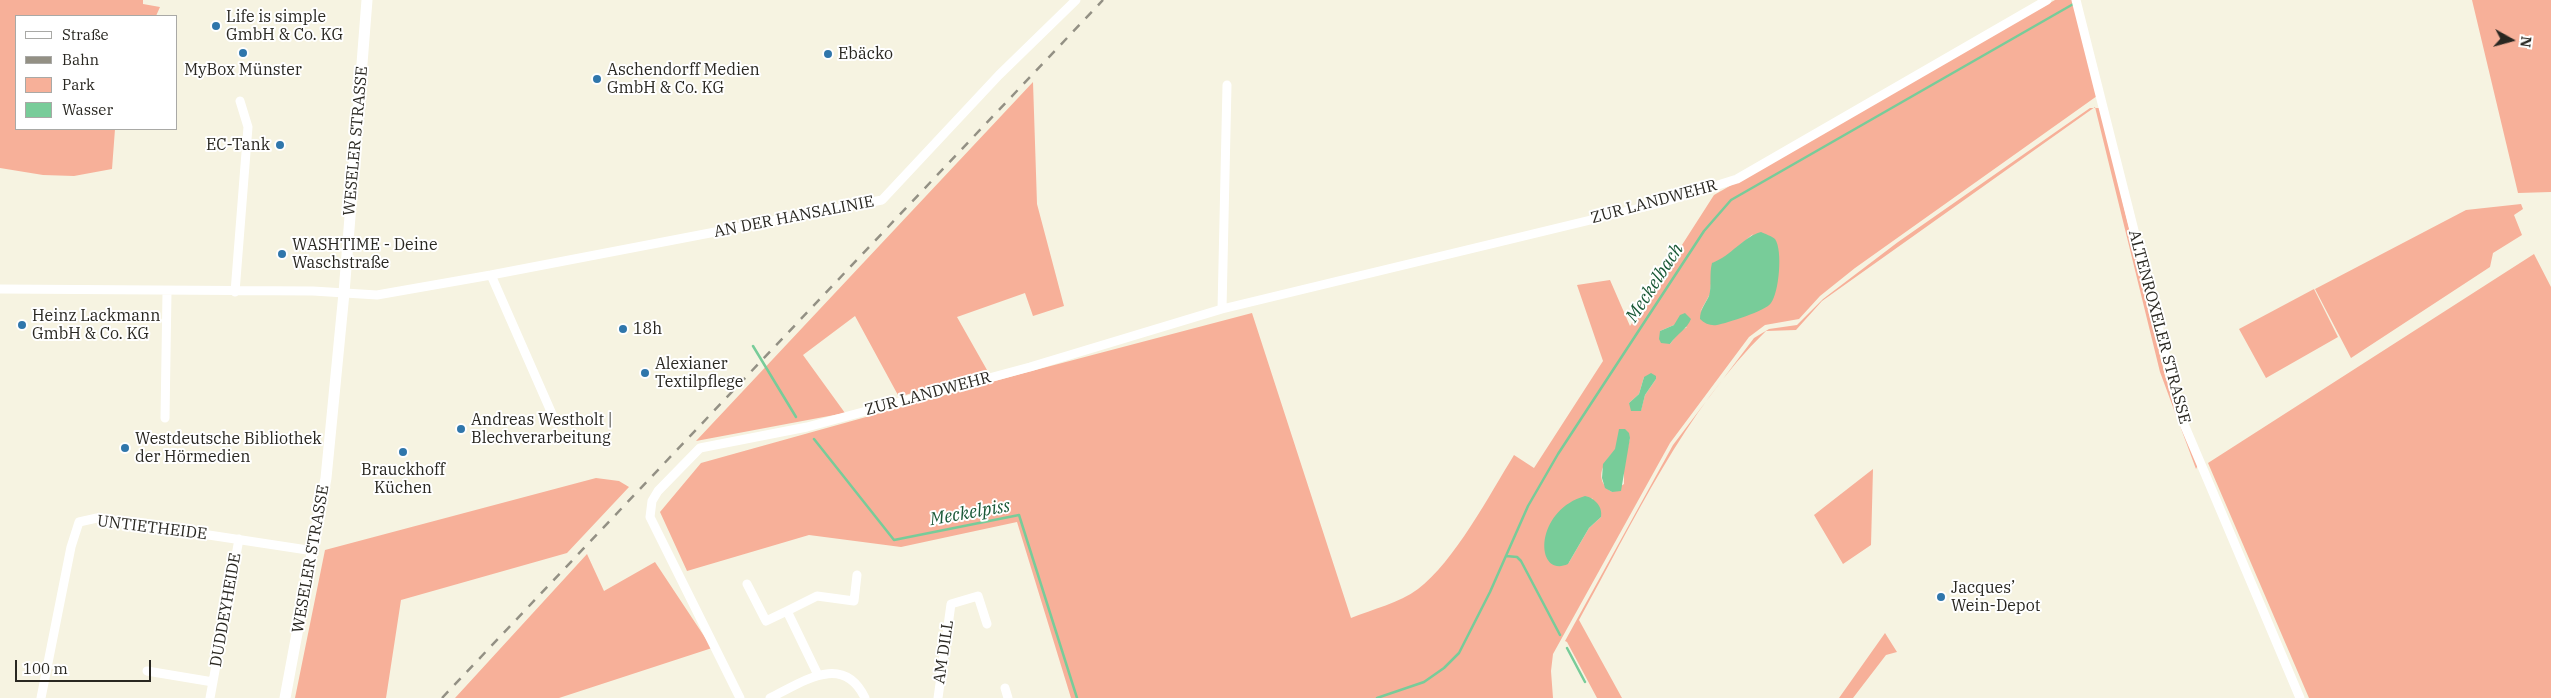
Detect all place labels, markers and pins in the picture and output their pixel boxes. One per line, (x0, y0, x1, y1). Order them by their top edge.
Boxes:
place label: Life is simple GmbH & Co. KG (226, 7, 343, 45)
marker: Life is simple GmbH & Co. KG (210, 20, 222, 32)
place label: Ebäcko (838, 44, 893, 64)
marker: MyBox Münster (237, 47, 249, 59)
marker: Ebäcko (822, 48, 834, 60)
place label: MyBox Münster (184, 60, 302, 80)
place label: Aschendorff Medien GmbH & Co. KG (607, 60, 760, 98)
marker: Aschendorff Medien GmbH & Co. KG (591, 73, 603, 85)
place label: EC-Tank (206, 135, 270, 155)
marker: EC-Tank (274, 139, 286, 151)
place label: WASHTIME - Deine Waschstraße (292, 235, 438, 273)
marker: WASHTIME - Deine Waschstraße (276, 248, 288, 260)
place label: Heinz Lackmann GmbH & Co. KG (32, 306, 161, 344)
marker: Heinz Lackmann GmbH & Co. KG (16, 319, 28, 331)
place label: 18h (633, 319, 662, 339)
marker: 18h (617, 323, 629, 335)
place label: Alexianer Textilpflege (655, 354, 743, 392)
marker: Alexianer Textilpflege (639, 367, 651, 379)
place label: Andreas Westholt | Blechverarbeitung (471, 410, 613, 448)
marker: Andreas Westholt | Blechverarbeitung (455, 423, 467, 435)
place label: Westdeutsche Bibliothek der Hörmedien (135, 429, 322, 467)
marker: Westdeutsche Bibliothek der Hörmedien (119, 442, 131, 454)
marker: Brauckhoff Küchen (397, 446, 409, 458)
place label: Brauckhoff Küchen (361, 460, 445, 498)
place label: Jacques’ Wein-Depot (1951, 578, 2040, 616)
marker: Jacques’ Wein-Depot (1935, 591, 1947, 603)

